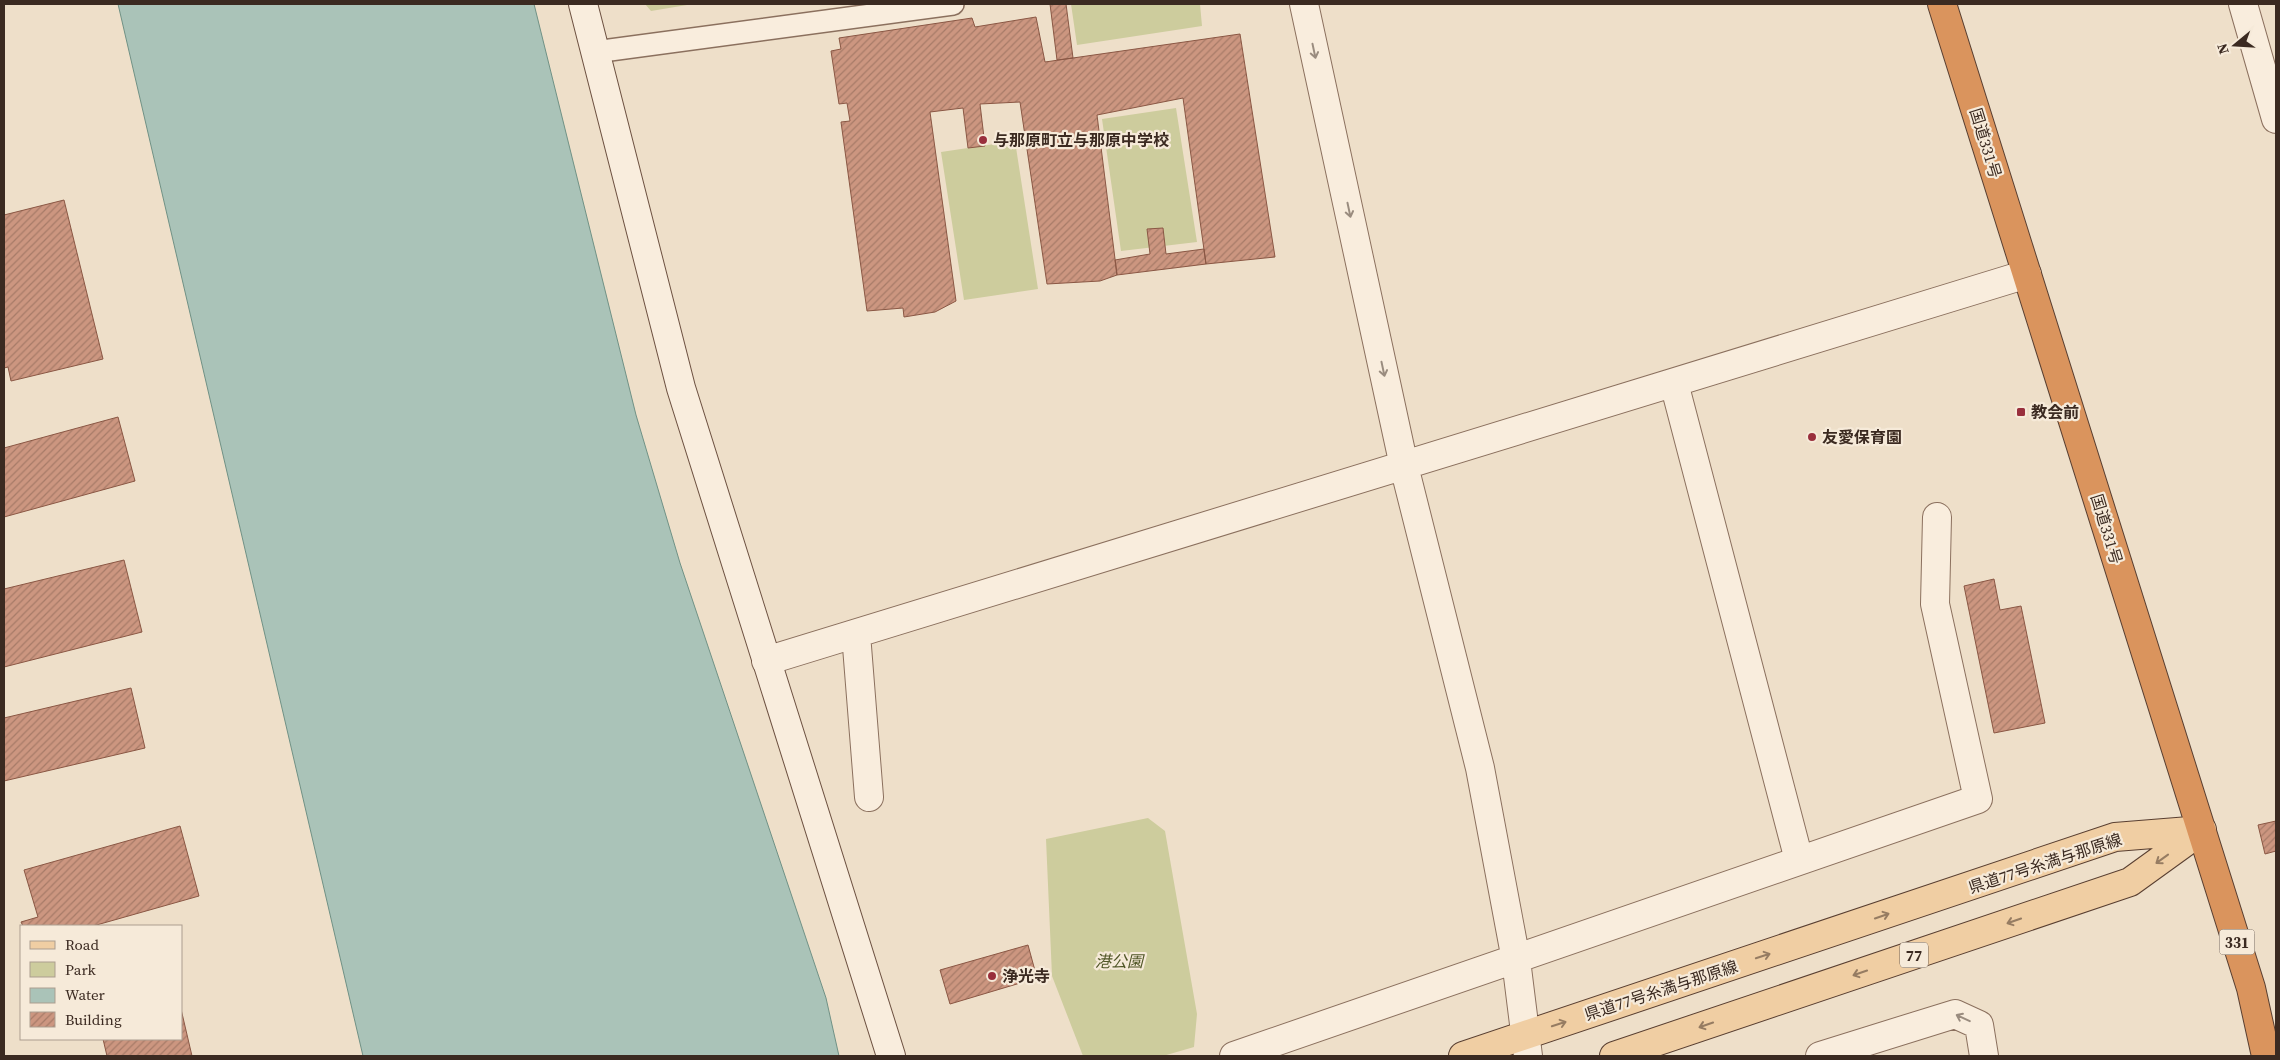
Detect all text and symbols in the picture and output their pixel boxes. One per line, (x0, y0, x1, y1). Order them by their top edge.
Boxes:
north arrow (2210, 20, 2260, 70)
text: N (2212, 41, 2234, 57)
one-way arrow (1310, 43, 1319, 59)
street label: 国道331号 (1965, 105, 2007, 181)
place label: 与那原町立与那原中学校 (993, 129, 1169, 151)
marker: 与那原町立与那原中学校 (977, 134, 989, 146)
one-way arrow (1344, 202, 1354, 218)
one-way arrow (1379, 361, 1388, 377)
place label: 教会前 (2031, 401, 2079, 423)
marker: 教会前 (2015, 406, 2027, 418)
place label: 友愛保育園 (1822, 426, 1902, 448)
marker: 友愛保育園 (1806, 431, 1818, 443)
street label: 国道331号 (2086, 491, 2128, 567)
street label: 県道77号糸満与那原線 (1966, 828, 2124, 898)
one-way arrow (2156, 853, 2169, 864)
one-way arrow (1874, 911, 1889, 920)
one-way arrow (2006, 917, 2022, 926)
legend (20, 925, 182, 1040)
road number: 331 (2220, 930, 2254, 954)
text: Road (65, 934, 99, 955)
road number: 77 (1900, 942, 1928, 968)
park label: 港公園 (1095, 950, 1145, 972)
one-way arrow (1755, 951, 1770, 960)
street label: 県道77号糸満与那原線 (1582, 955, 1740, 1025)
text: Park (65, 959, 97, 980)
place label: 浄光寺 (1002, 965, 1050, 987)
one-way arrow (1852, 969, 1868, 978)
marker: 浄光寺 (986, 970, 998, 982)
text: Water (65, 984, 106, 1005)
text: Building (65, 1009, 122, 1030)
one-way arrow (1956, 1013, 1971, 1022)
one-way arrow (1551, 1019, 1566, 1028)
one-way arrow (1698, 1021, 1714, 1031)

